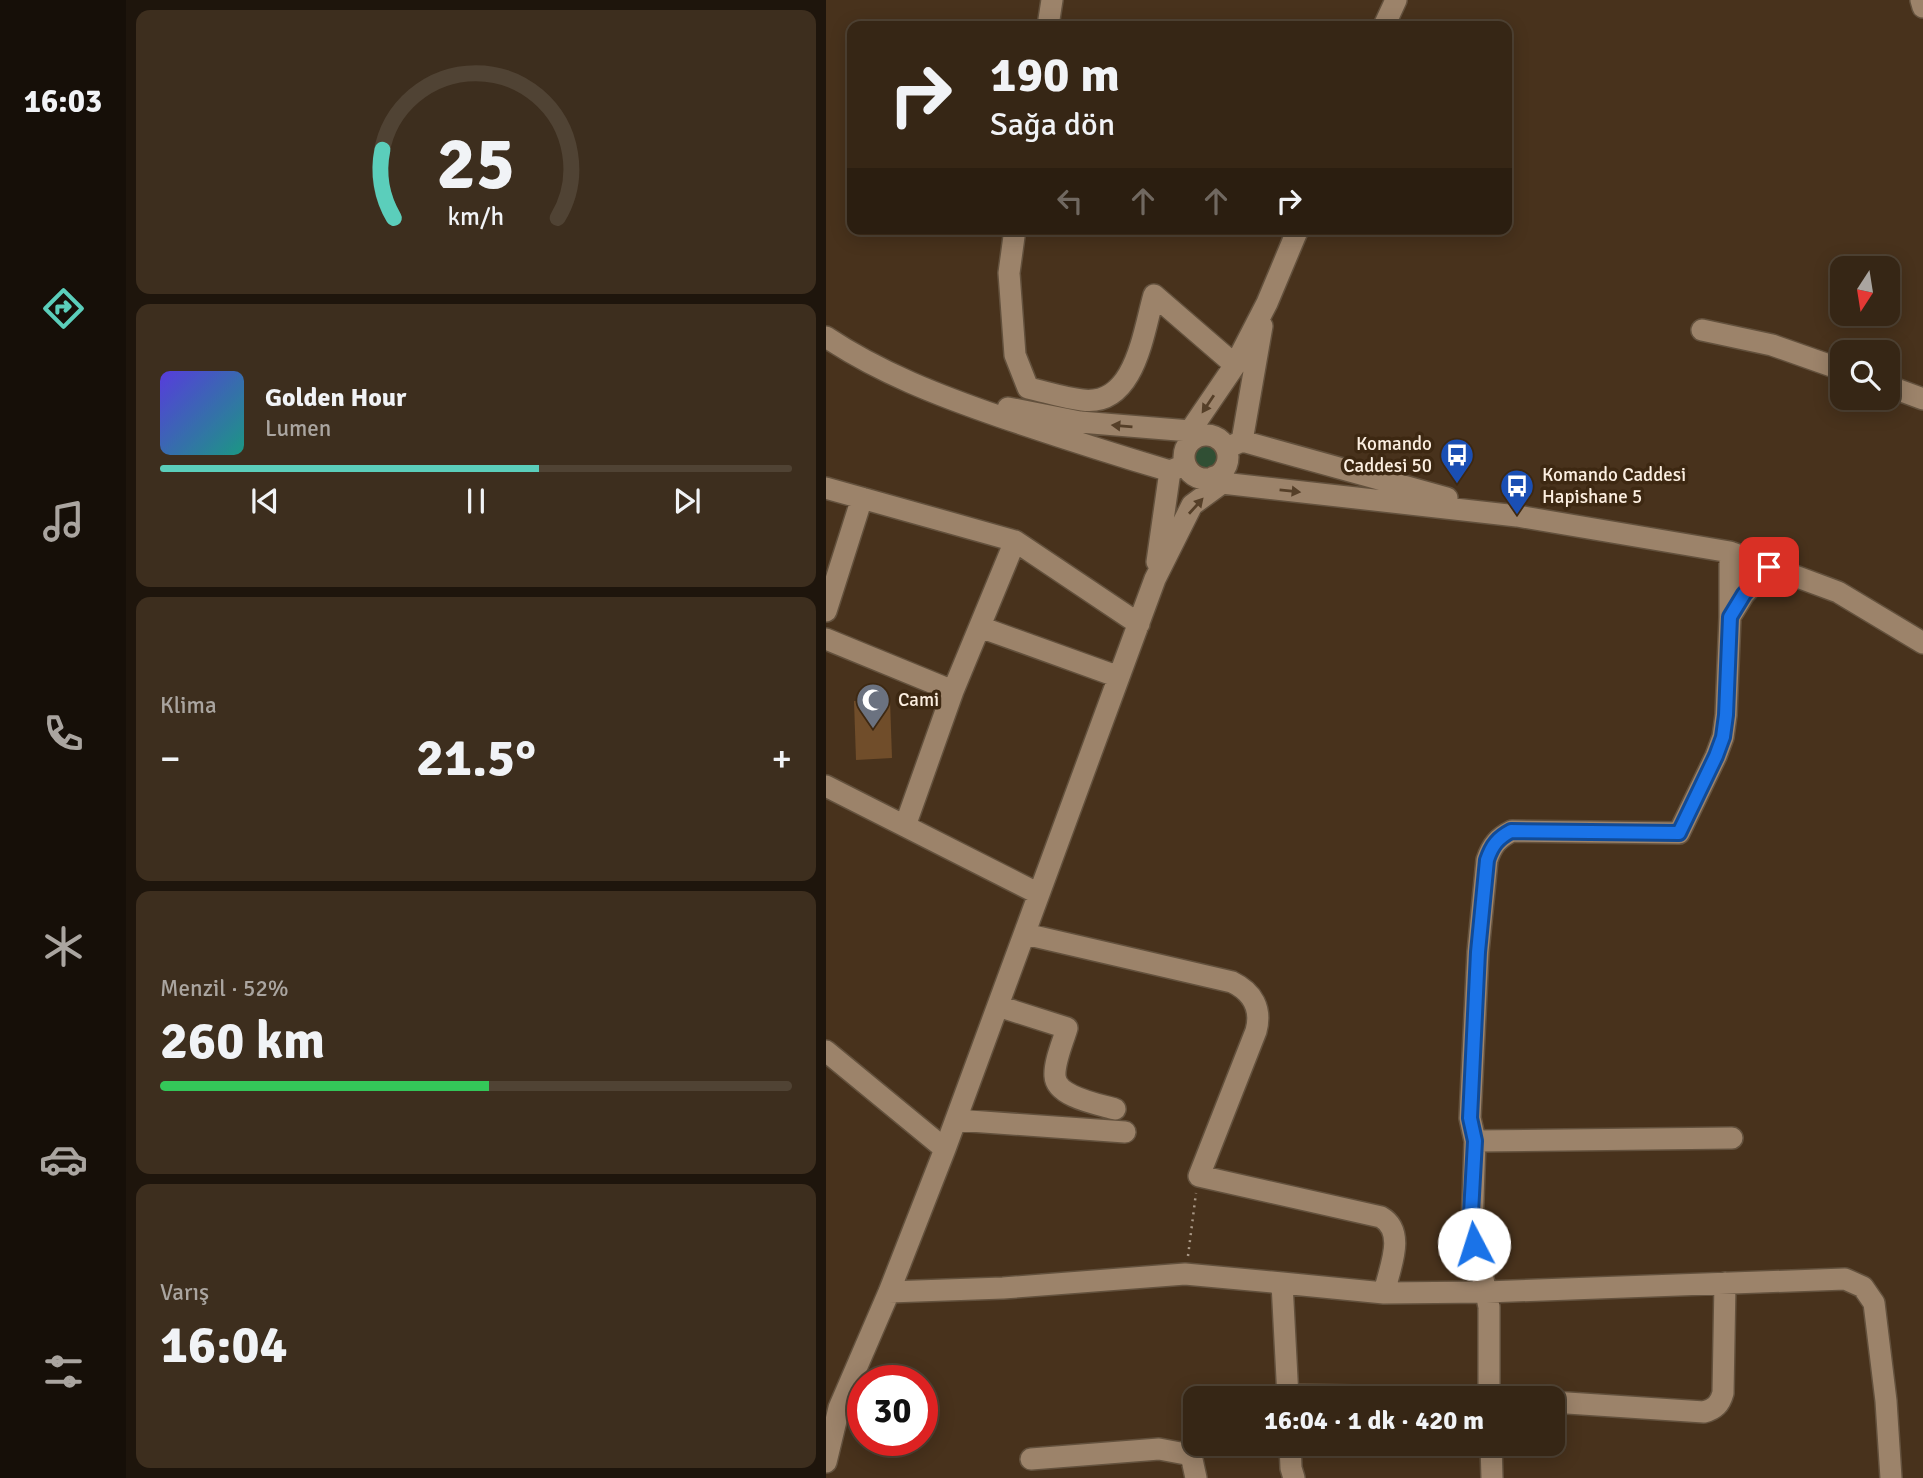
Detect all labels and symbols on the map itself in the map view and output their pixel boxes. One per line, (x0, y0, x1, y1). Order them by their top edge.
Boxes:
north arrow (1830, 256, 1900, 326)
one-way arrow (1201, 395, 1215, 413)
one-way arrow (1110, 420, 1132, 431)
place label: Komando Caddesi 50 (1343, 432, 1432, 478)
bus stop icon: Komando Caddesi 50 (1438, 436, 1476, 485)
place label: Komando Caddesi Hapishane 5 (1542, 463, 1686, 509)
bus stop icon: Komando Caddesi Hapishane 5 (1498, 467, 1536, 516)
one-way arrow (1279, 486, 1301, 497)
one-way arrow (1188, 497, 1204, 514)
pin (1739, 537, 1799, 597)
mosque icon: Cami (854, 681, 892, 730)
place label: Cami (898, 688, 939, 712)
position arrow (1437, 1207, 1511, 1281)
speed limit sign: 30 (847, 1365, 938, 1456)

